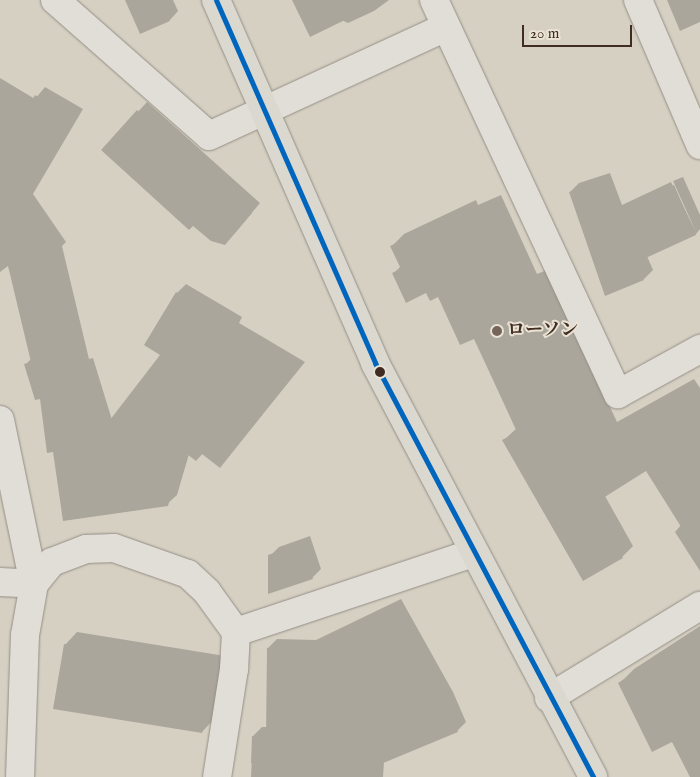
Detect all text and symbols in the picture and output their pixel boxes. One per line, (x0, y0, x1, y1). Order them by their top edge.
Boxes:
scale bar (525, 15, 635, 47)
text: 20 m (530, 24, 559, 43)
place label: ローソン (507, 320, 579, 342)
marker: ローソン (491, 325, 503, 337)
unlabelled marker (375, 367, 385, 377)

